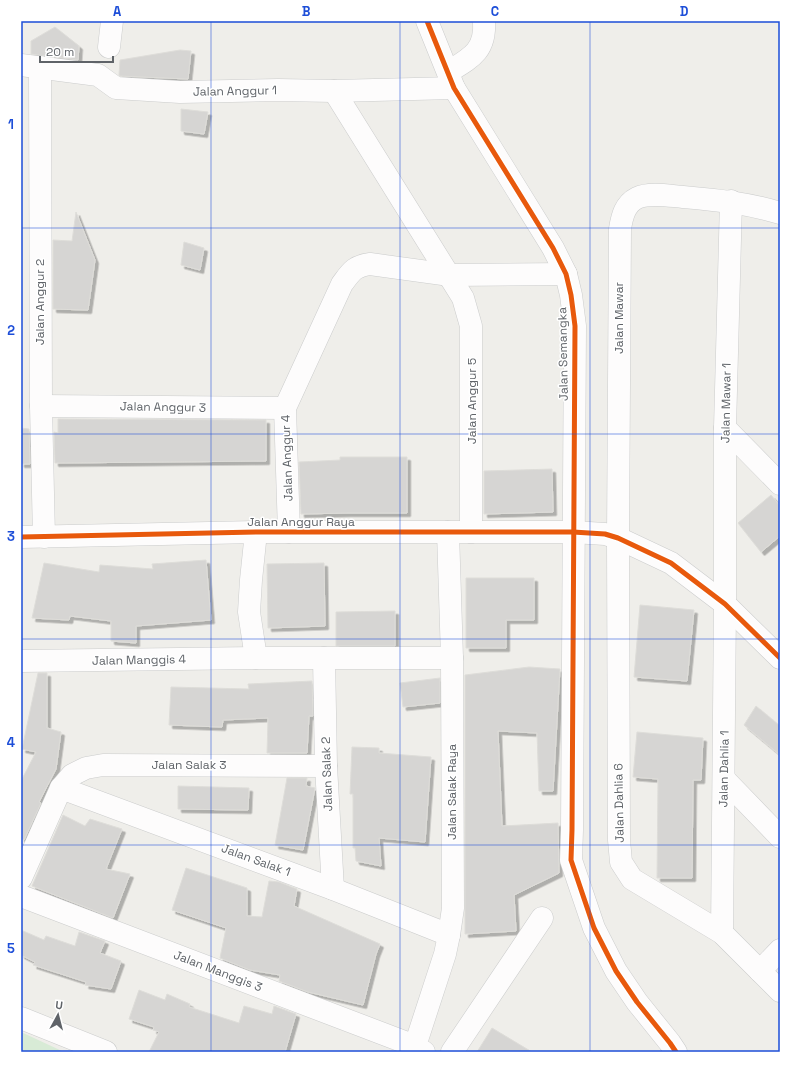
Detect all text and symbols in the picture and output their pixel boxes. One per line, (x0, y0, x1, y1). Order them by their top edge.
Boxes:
text: A (113, 3, 122, 20)
text: B (302, 3, 311, 20)
text: C (491, 3, 499, 20)
text: D (680, 3, 689, 20)
scale bar (40, 38, 113, 64)
text: 20 m (46, 44, 74, 60)
street label: Jalan Anggur 1 (193, 82, 277, 100)
text: 1 (8, 116, 14, 133)
street label: Jalan Anggur 2 (32, 259, 48, 345)
street label: Jalan Mawar (611, 281, 627, 354)
street label: Jalan Semangka (554, 307, 572, 401)
text: 2 (7, 322, 15, 339)
street label: Jalan Anggur 5 (464, 358, 480, 444)
street label: Jalan Mawar 1 (717, 363, 735, 443)
street label: Jalan Anggur 3 (120, 398, 206, 416)
street label: Jalan Anggur 4 (277, 414, 297, 502)
street label: Jalan Anggur Raya (247, 514, 355, 530)
text: 3 (7, 528, 15, 545)
street label: Jalan Manggis 4 (92, 651, 187, 669)
street label: Jalan Dahlia 1 (715, 730, 733, 808)
text: 4 (7, 734, 15, 751)
street label: Jalan Salak 2 (318, 736, 336, 812)
street label: Jalan Salak Raya (444, 744, 460, 840)
street label: Jalan Salak 3 (152, 757, 226, 773)
street label: Jalan Dahlia 6 (610, 763, 628, 843)
street label: Jalan Salak 1 (219, 840, 293, 880)
text: 5 (7, 940, 15, 957)
street label: Jalan Manggis 3 (171, 947, 265, 995)
north arrow (38, 995, 78, 1035)
text: U (55, 998, 64, 1012)

